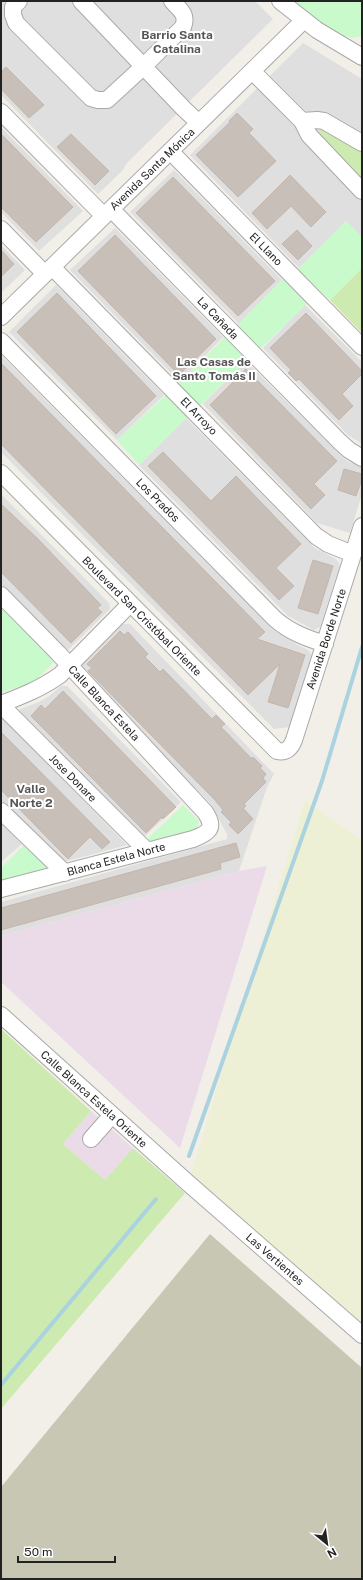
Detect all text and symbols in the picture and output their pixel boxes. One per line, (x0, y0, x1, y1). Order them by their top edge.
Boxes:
district label: Barrio Santa Catalina (141, 28, 213, 56)
street label: Avenida Santa Mónica (107, 126, 197, 212)
street label: El Llano (247, 230, 285, 268)
street label: La Cañada (195, 295, 241, 341)
district label: Las Casas de Santo Tomás II (172, 355, 256, 383)
street label: El Arroyo (178, 395, 220, 437)
street label: Los Prados (134, 476, 182, 524)
street label: Boulevard San Cristóbal Oriente (80, 554, 204, 678)
street label: Avenida Borde Norte (304, 587, 348, 691)
street label: Calle Blanca Estela (66, 663, 142, 743)
street label: Jose Donare (47, 752, 99, 804)
district label: Valle Norte 2 (9, 782, 53, 810)
street label: Blanca Estela Norte (66, 840, 166, 878)
street label: Calle Blanca Estela Oriente (38, 1048, 150, 1150)
street label: Las Vertientes (244, 1231, 307, 1288)
north arrow (307, 1524, 347, 1564)
scale bar (18, 1538, 115, 1564)
text: 50 m (24, 1545, 52, 1559)
text: N (325, 1545, 339, 1560)

